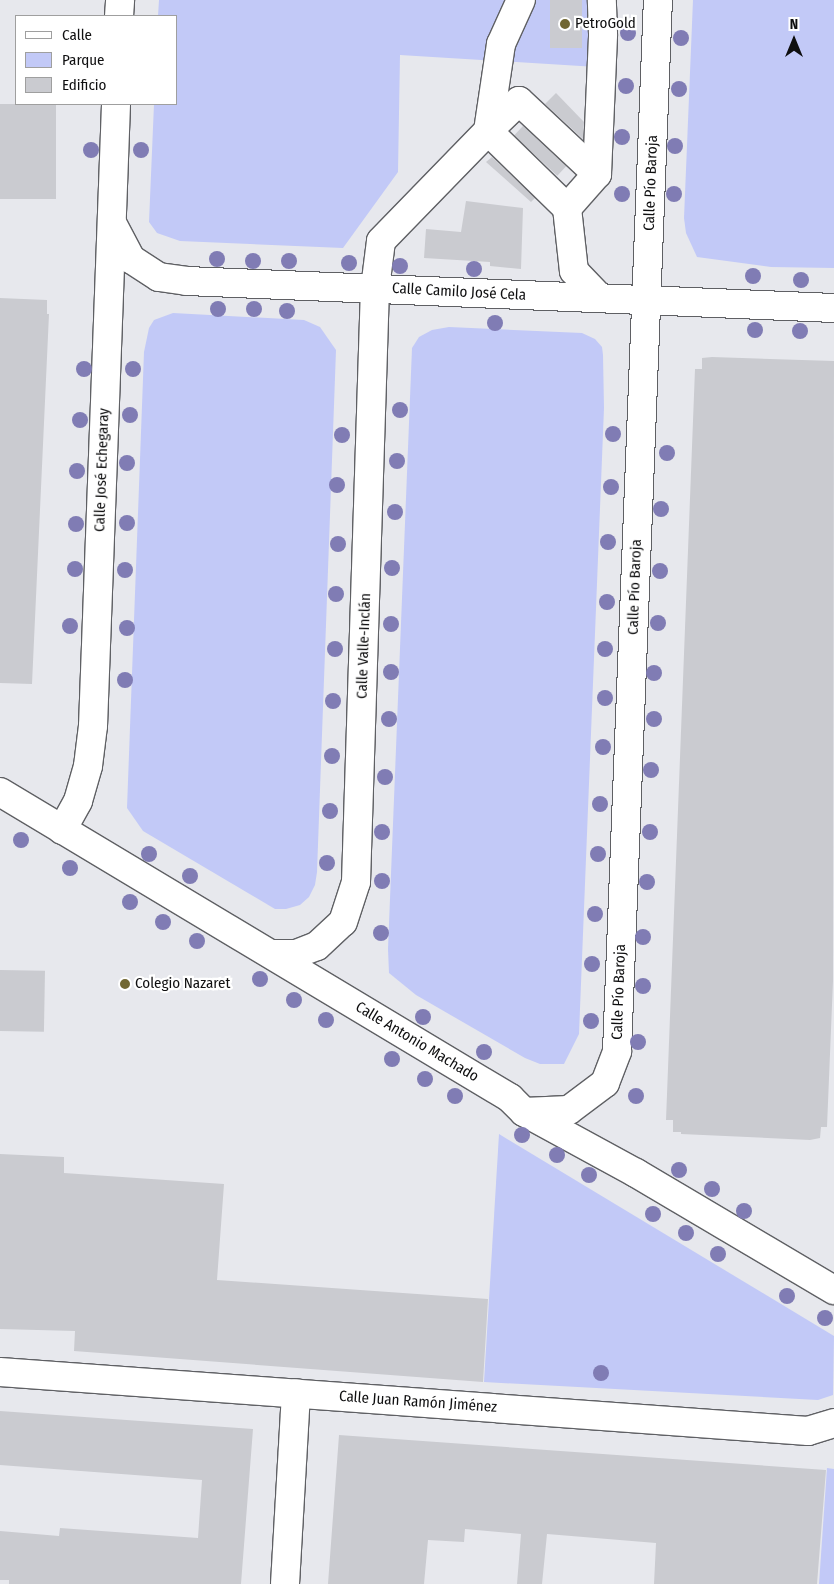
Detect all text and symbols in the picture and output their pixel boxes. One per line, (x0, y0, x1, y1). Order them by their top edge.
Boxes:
legend (15, 15, 178, 105)
place label: PetroGold (575, 15, 636, 33)
north arrow (769, 15, 819, 65)
text: N (790, 16, 798, 33)
marker: PetroGold (559, 18, 571, 30)
text: Calle (62, 26, 92, 44)
text: Parque (62, 51, 105, 69)
text: Edificio (62, 76, 107, 94)
street label: Calle Pío Baroja (640, 135, 662, 231)
street label: Calle Camilo José Cela (392, 280, 526, 304)
street label: Calle José Echegaray (91, 408, 113, 532)
street label: Calle Pío Baroja (624, 539, 646, 635)
street label: Calle Valle-Inclán (353, 593, 375, 699)
street label: Calle Pío Baroja (608, 944, 630, 1040)
place label: Colegio Nazaret (135, 975, 230, 993)
marker: Colegio Nazaret (119, 978, 131, 990)
street label: Calle Antonio Machado (352, 998, 482, 1086)
street label: Calle Juan Ramón Jiménez (338, 1387, 498, 1417)

